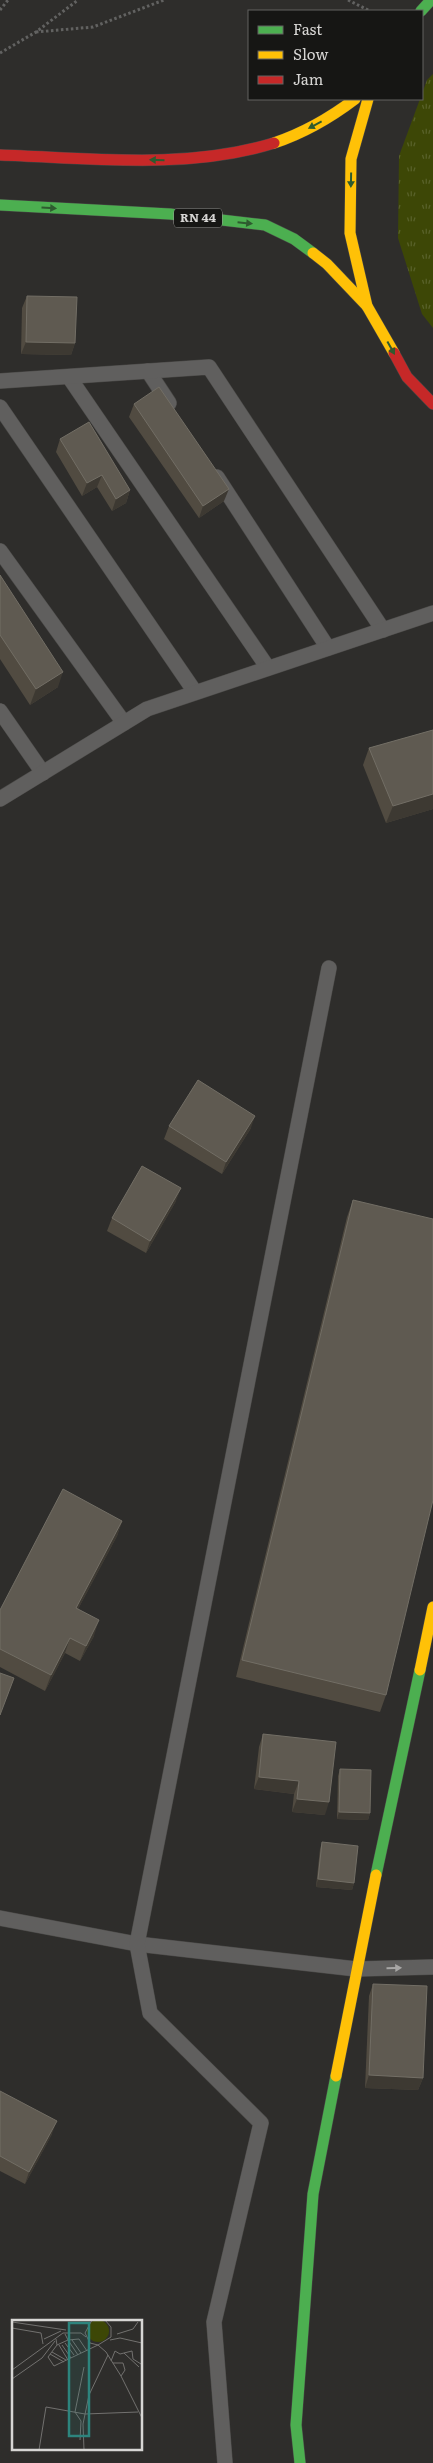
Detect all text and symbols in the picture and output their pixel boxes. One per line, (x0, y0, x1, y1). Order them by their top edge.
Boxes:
legend (248, 10, 423, 100)
text: Fast (293, 17, 322, 40)
text: Slow (293, 42, 328, 65)
text: Jam (293, 67, 324, 90)
one-way arrow (308, 121, 321, 130)
one-way arrow (149, 156, 165, 164)
one-way arrow (347, 172, 355, 188)
one-way arrow (41, 204, 57, 212)
road number: RN 44 (174, 208, 222, 228)
one-way arrow (238, 219, 254, 227)
one-way arrow (386, 341, 395, 355)
one-way arrow (387, 1964, 403, 1972)
inset map (12, 2320, 142, 2450)

